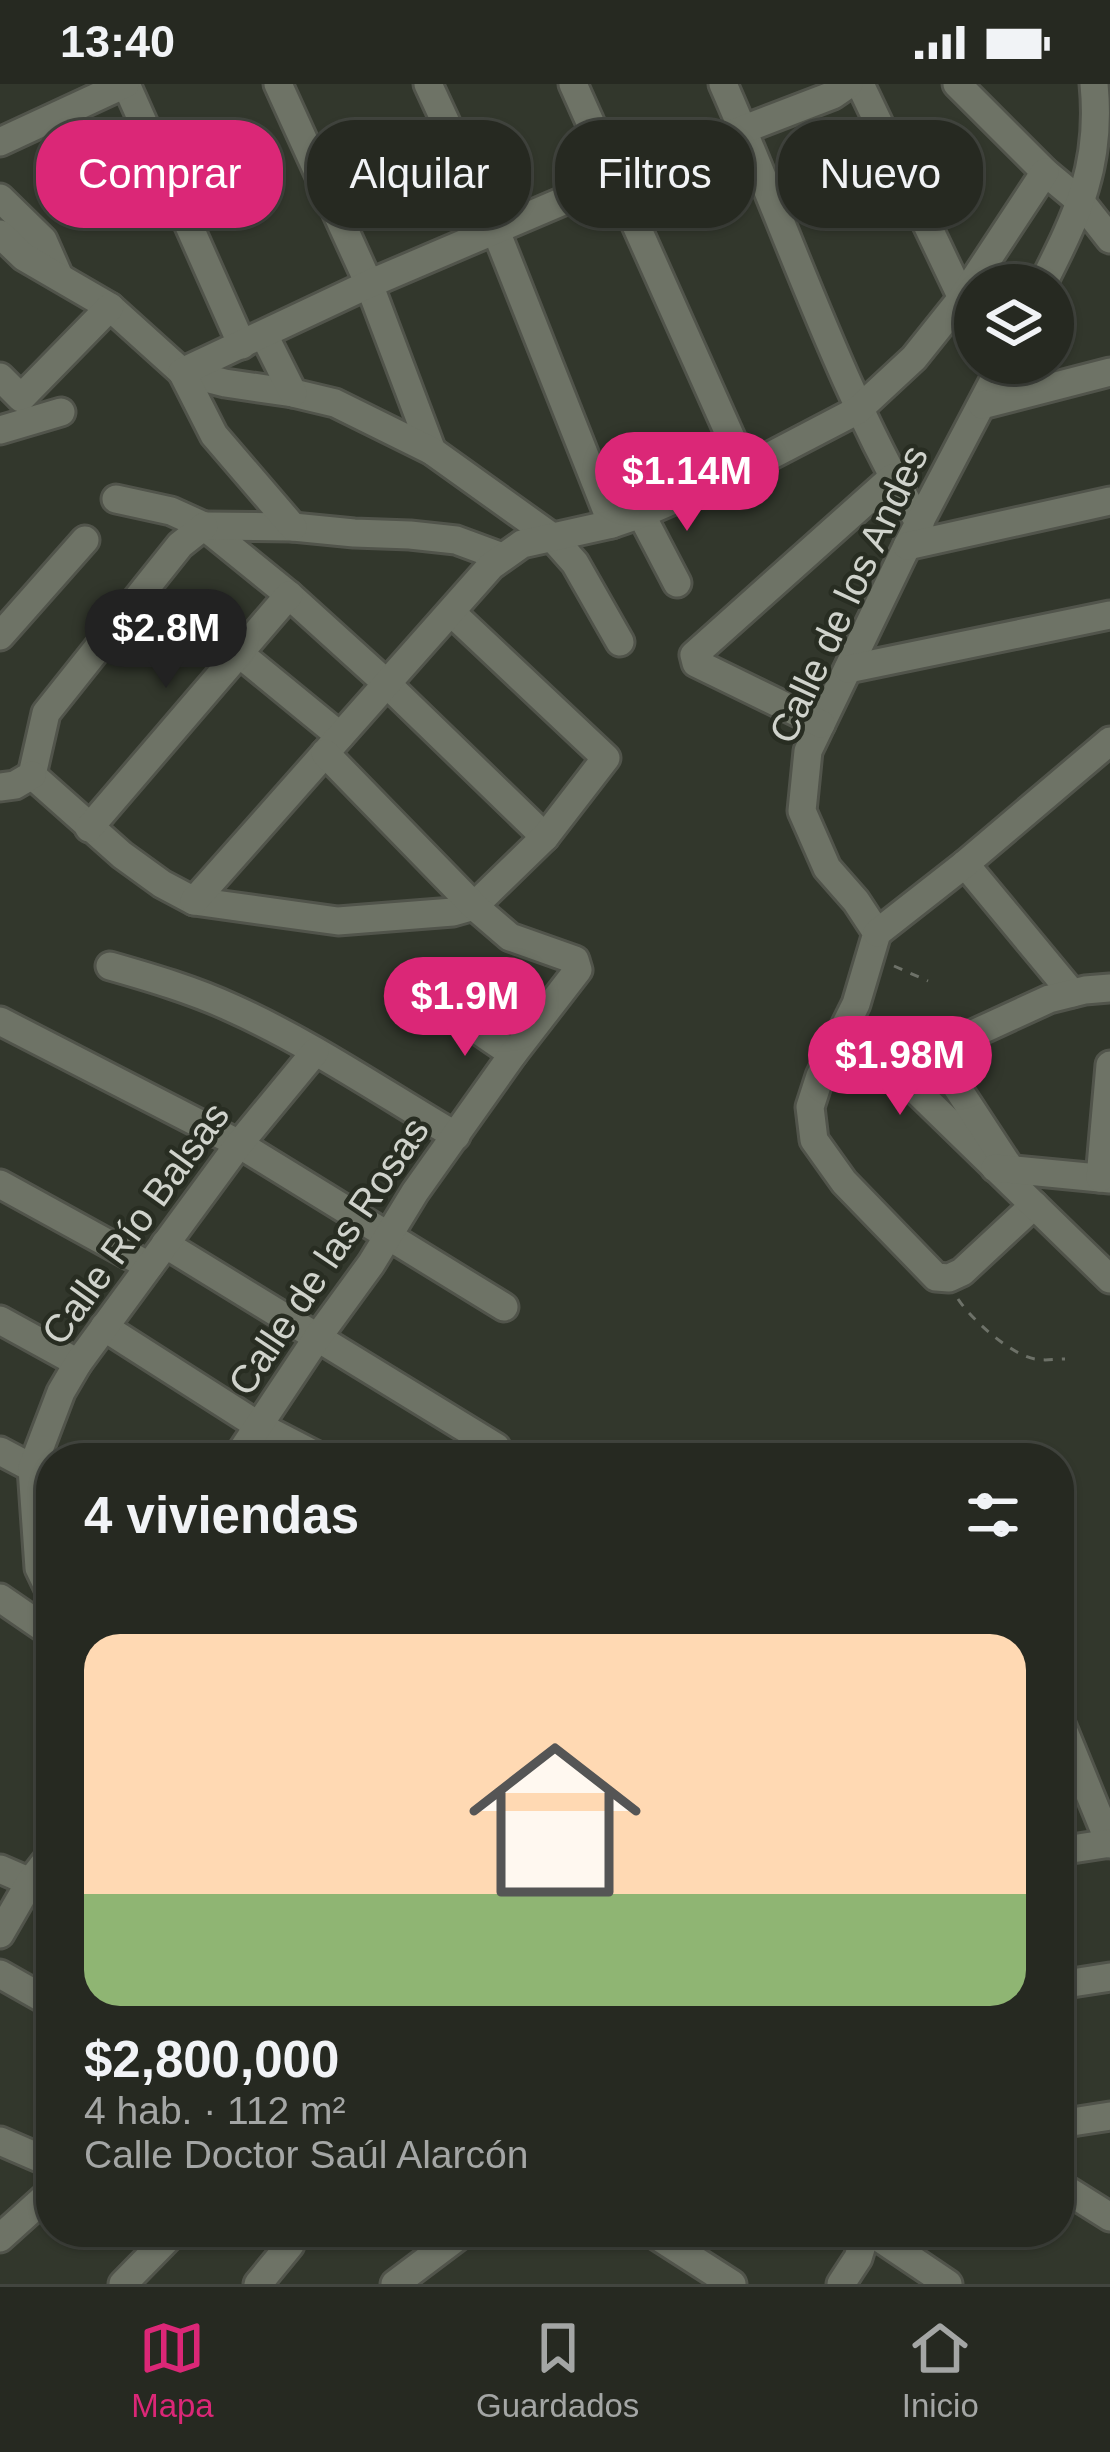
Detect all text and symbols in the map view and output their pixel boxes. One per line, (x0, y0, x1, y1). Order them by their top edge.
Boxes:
text: 13:40 (60, 16, 175, 67)
chip: Comprar (36, 120, 283, 228)
chip: Alquilar (307, 120, 531, 228)
chip: Filtros (555, 120, 754, 228)
chip: Nuevo (778, 120, 983, 228)
map controls (954, 264, 1074, 384)
button: layers (954, 264, 1074, 384)
pin: $1.14M (589, 432, 785, 534)
street label: Calle de los Andes (761, 439, 936, 750)
text: $1.14M (622, 449, 752, 492)
pin: $2.8M (82, 589, 250, 691)
text: $2.8M (112, 606, 220, 649)
pin: $1.9M (381, 957, 549, 1059)
text: $1.9M (411, 974, 519, 1017)
pin: $1.98M (802, 1016, 998, 1118)
text: $1.98M (835, 1033, 965, 1076)
street label: Calle Río Balsas (33, 1094, 238, 1353)
street label: Calle de las Rosas (220, 1109, 437, 1403)
icon: filters (960, 1482, 1026, 1548)
text: 4 viviendas (84, 1487, 359, 1544)
icon: home (447, 1712, 663, 1928)
text: $2,800,000 (84, 2031, 339, 2088)
text: 4 hab. · 112 m² (84, 2089, 346, 2132)
text: Calle Doctor Saúl Alarcón (84, 2133, 528, 2176)
tab: Mapa (131, 2315, 214, 2425)
tab: Guardados (476, 2315, 639, 2425)
tab: Inicio (902, 2315, 979, 2425)

